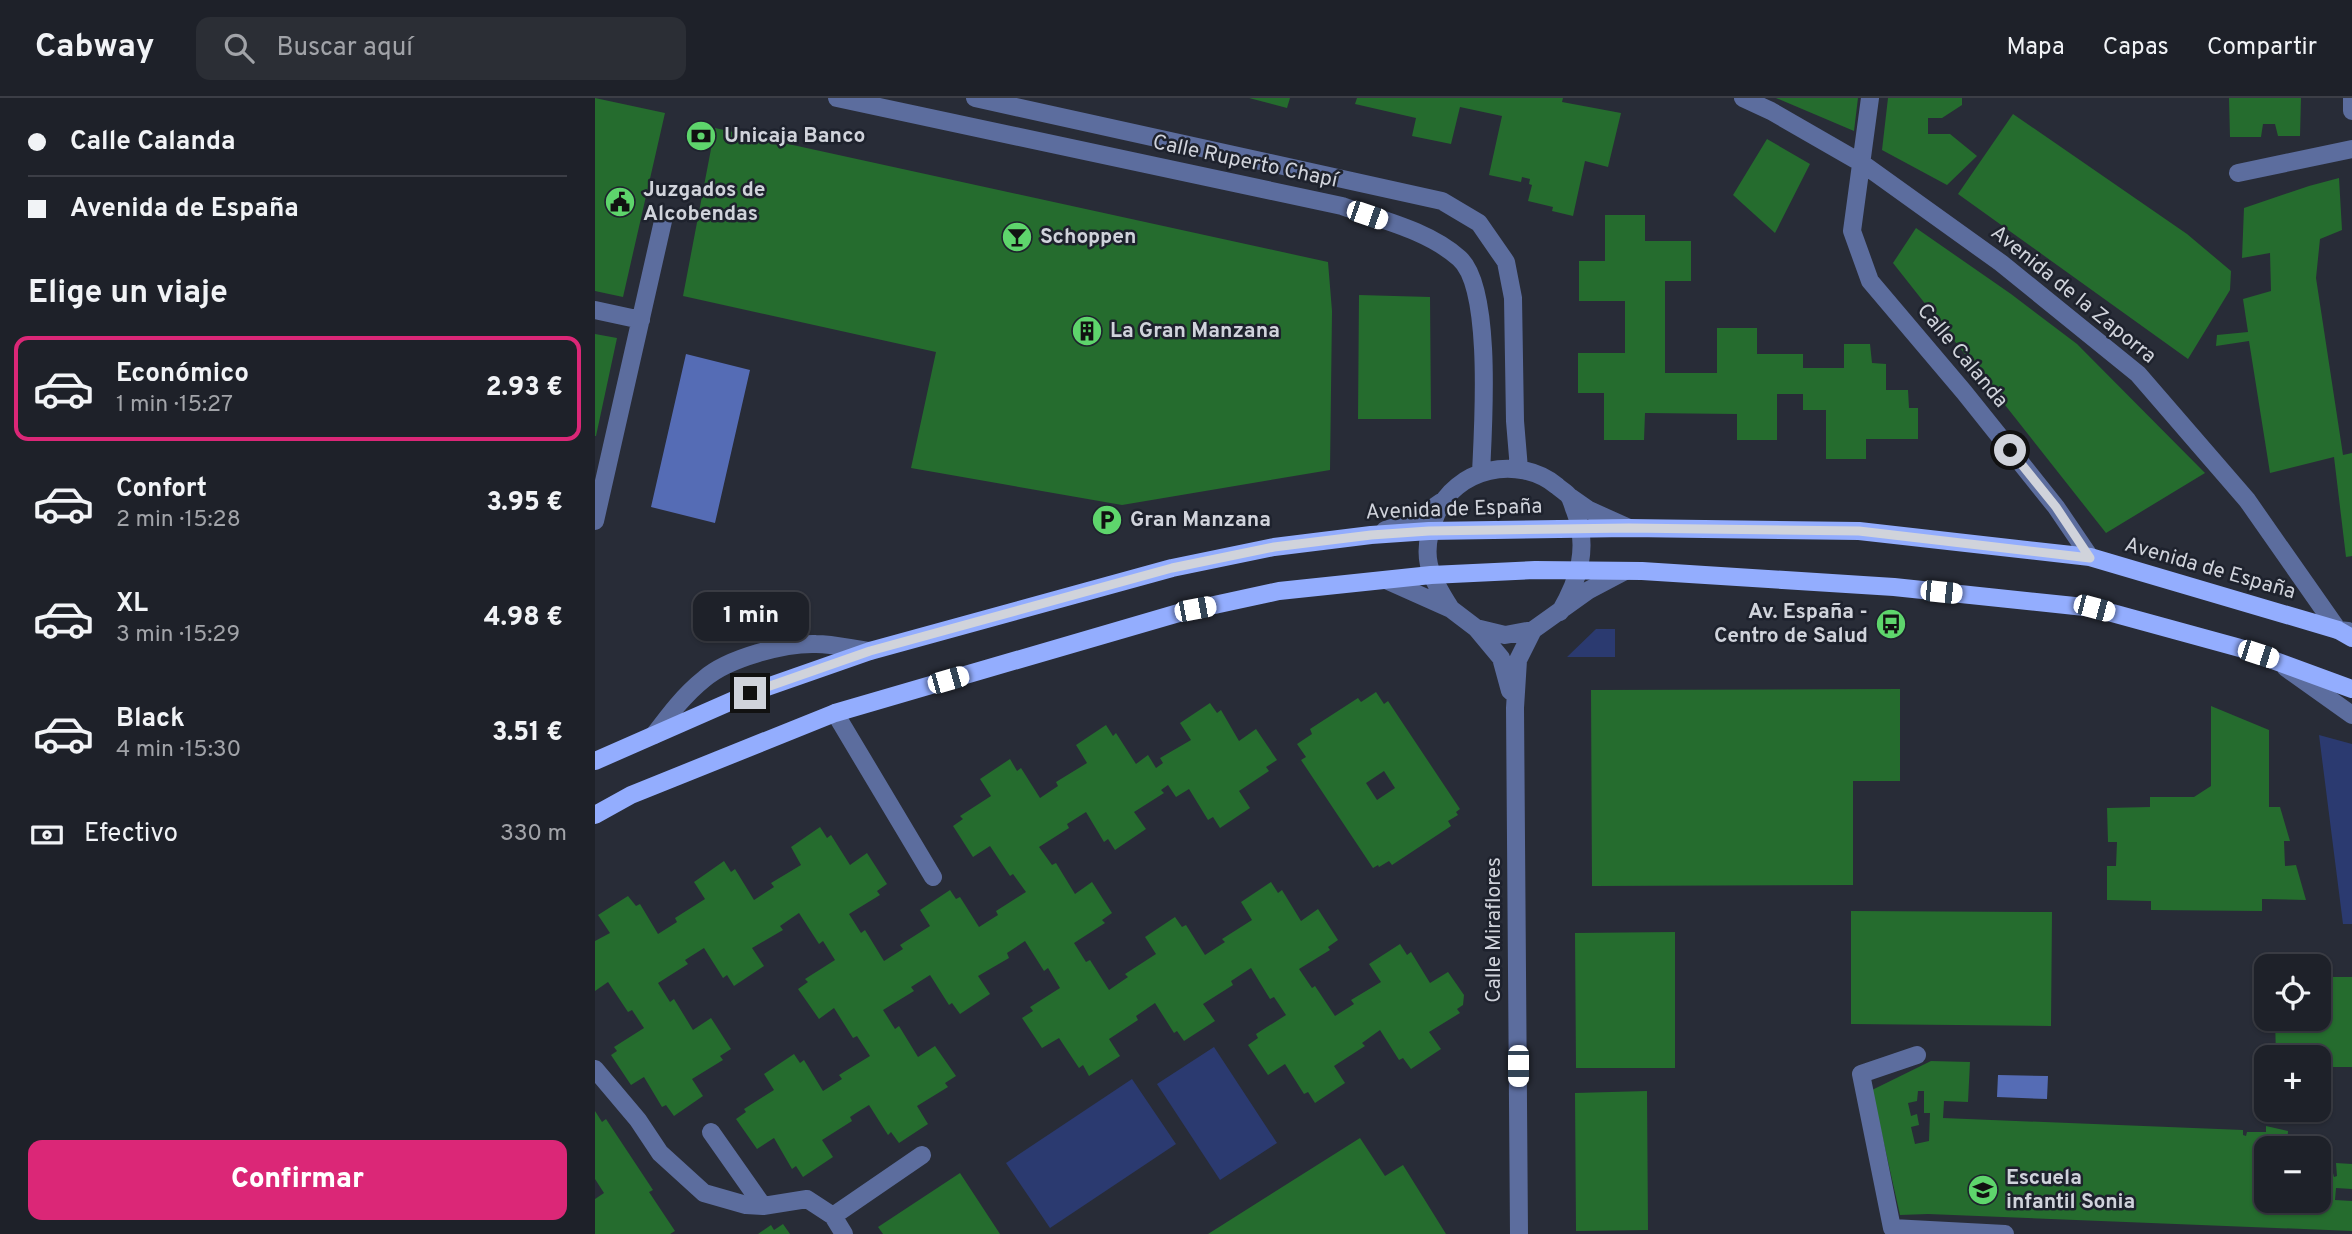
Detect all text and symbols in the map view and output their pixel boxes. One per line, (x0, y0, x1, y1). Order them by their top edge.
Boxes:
search box (196, 17, 686, 80)
text: Cabway (35, 27, 154, 69)
icon: search (220, 29, 258, 67)
text: Buscar aquí (276, 32, 413, 65)
text: Mapa (2007, 33, 2065, 63)
text: Capas (2103, 33, 2169, 63)
text: Compartir (2207, 33, 2317, 63)
bank icon: Unicaja Banco (684, 119, 718, 153)
place label: Unicaja Banco (724, 123, 865, 150)
text: Calle Calanda (70, 126, 235, 159)
street label: Calle Ruperto Chapí (1150, 129, 1341, 195)
place label: Juzgados de Alcobendas (643, 177, 766, 228)
public building icon: Juzgados de Alcobendas (603, 185, 637, 219)
text: Avenida de España (70, 193, 299, 226)
car (1344, 198, 1391, 232)
bar icon: Schoppen (1000, 220, 1034, 254)
street label: Avenida de la Zaporra (1985, 220, 2161, 370)
place label: Schoppen (1040, 224, 1137, 251)
text: Elige un viaje (28, 274, 228, 314)
street label: Calle Calanda (1910, 298, 2014, 414)
building icon: La Gran Manzana (1070, 314, 1104, 348)
place label: La Gran Manzana (1110, 318, 1280, 345)
icon: car (32, 357, 95, 420)
text: Económico (116, 358, 249, 391)
text: 2.93 € (486, 372, 563, 405)
text: 1 min · 15:27 (116, 391, 233, 420)
route start (1994, 434, 2026, 466)
icon: car (32, 472, 95, 535)
text: Confort (116, 473, 207, 506)
text: 3.95 € (487, 487, 563, 520)
street label: Avenida de España (1365, 493, 1543, 527)
parking icon: Gran Manzana (1090, 503, 1124, 537)
text: 2 min · 15:28 (116, 506, 241, 535)
place label: Gran Manzana (1130, 507, 1271, 534)
street label: Avenida de España (2121, 532, 2299, 606)
car (1920, 579, 1963, 605)
icon: car (32, 587, 95, 650)
text: XL (116, 588, 148, 621)
callout: 1 min (692, 592, 808, 640)
car (2071, 592, 2118, 624)
car (1173, 595, 1218, 623)
place label: Av. España - Centro de Salud (1714, 599, 1868, 650)
text: 4.98 € (484, 602, 563, 635)
text: 1 min (723, 602, 779, 631)
bus stop icon: Av. España - Centro de Salud (1874, 607, 1908, 641)
text: 3 min · 15:29 (116, 621, 240, 650)
car (2235, 638, 2282, 670)
car (925, 664, 972, 696)
route end (734, 677, 766, 709)
icon: car (32, 702, 95, 765)
text: Black (116, 703, 185, 736)
text: 3.51 € (492, 717, 563, 750)
text: 4 min · 15:30 (116, 736, 241, 765)
icon: cash (28, 816, 66, 854)
text: Efectivo (84, 818, 178, 851)
text: 330 m (500, 820, 567, 849)
street label: Calle Miraflores (1481, 857, 1508, 1003)
map controls (2254, 954, 2331, 1213)
button: locate (2254, 954, 2331, 1031)
car (1508, 1045, 1529, 1087)
button: + (2254, 1045, 2331, 1122)
button: − (2254, 1136, 2331, 1213)
button: Confirmar (28, 1140, 567, 1220)
place label: Escuela infantil Sonia (2006, 1165, 2135, 1216)
school or university icon: Escuela infantil Sonia (1966, 1173, 2000, 1207)

